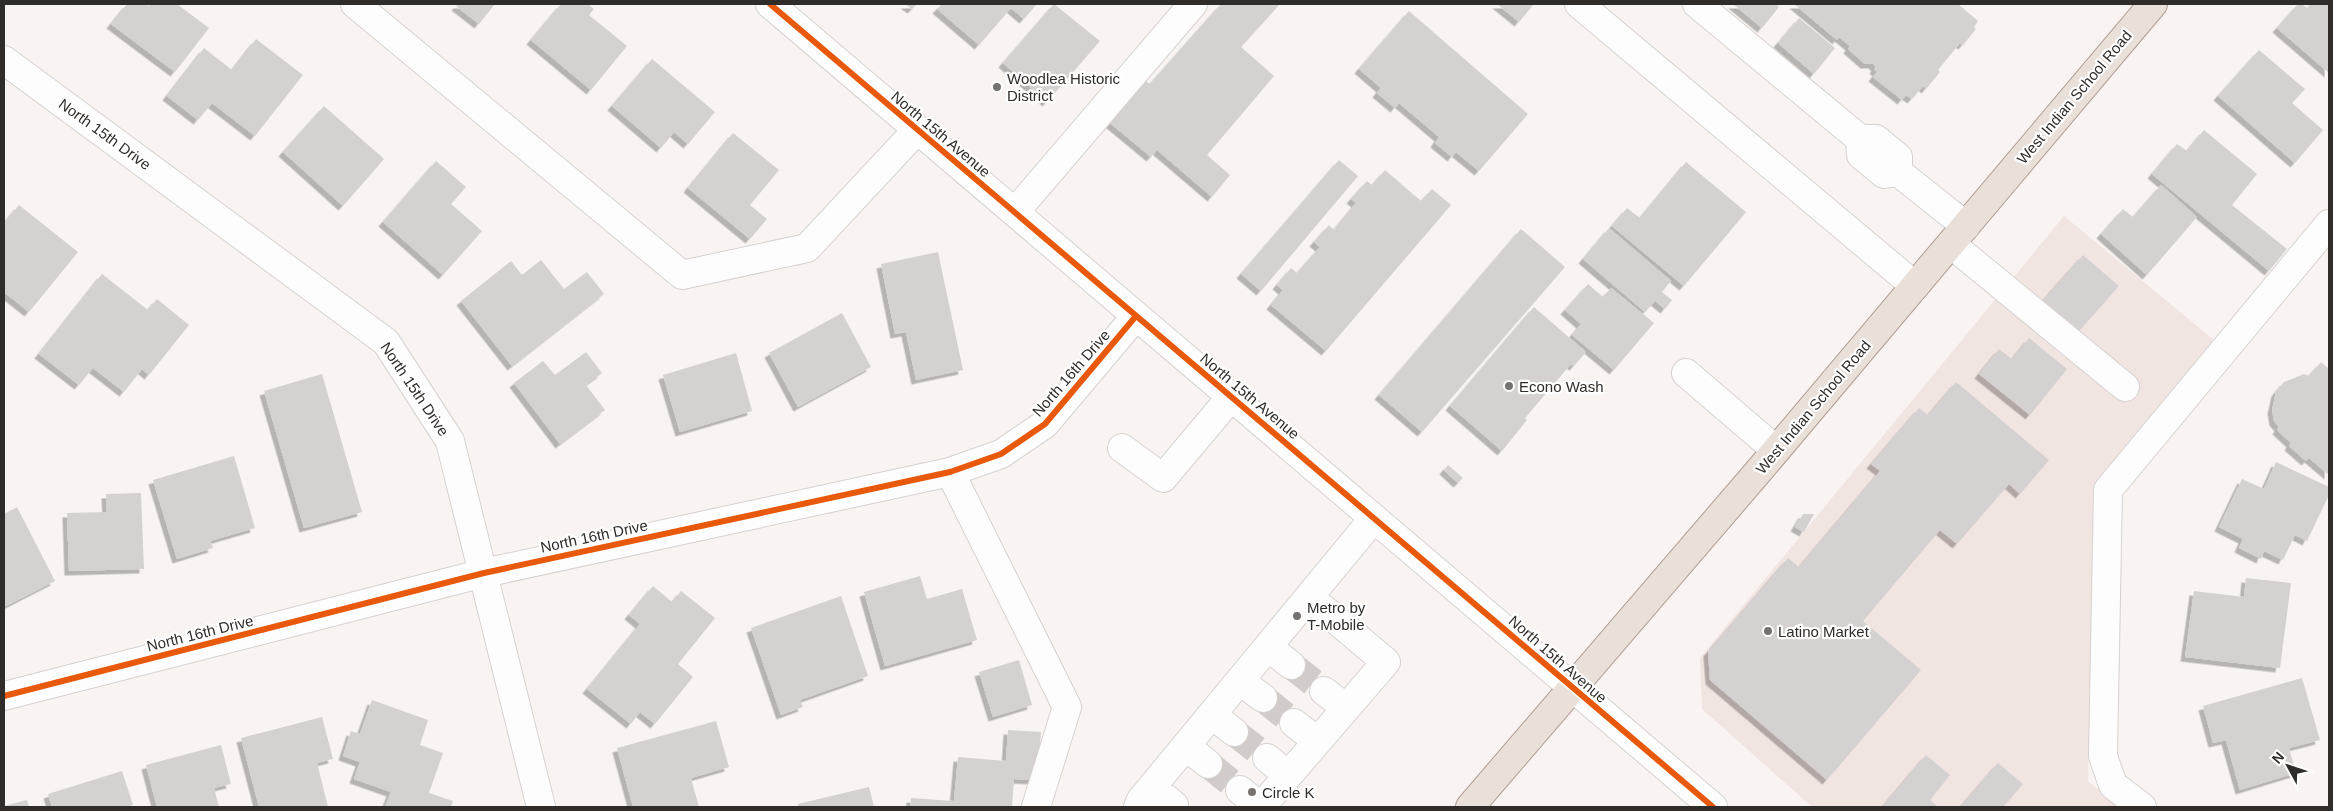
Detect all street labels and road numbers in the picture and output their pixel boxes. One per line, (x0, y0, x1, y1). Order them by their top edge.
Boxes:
street label: West Indian School Road (2013, 27, 2135, 167)
street label: North 15th Avenue (888, 88, 994, 180)
street label: North 15th Drive (56, 95, 154, 173)
street label: North 16th Drive (1029, 326, 1113, 420)
street label: West Indian School Road (1752, 337, 1874, 477)
street label: North 15th Drive (377, 339, 453, 439)
street label: North 15th Avenue (1197, 350, 1303, 442)
street label: North 16th Drive (539, 516, 649, 556)
street label: North 16th Drive (145, 612, 255, 654)
street label: North 15th Avenue (1506, 612, 1610, 706)

